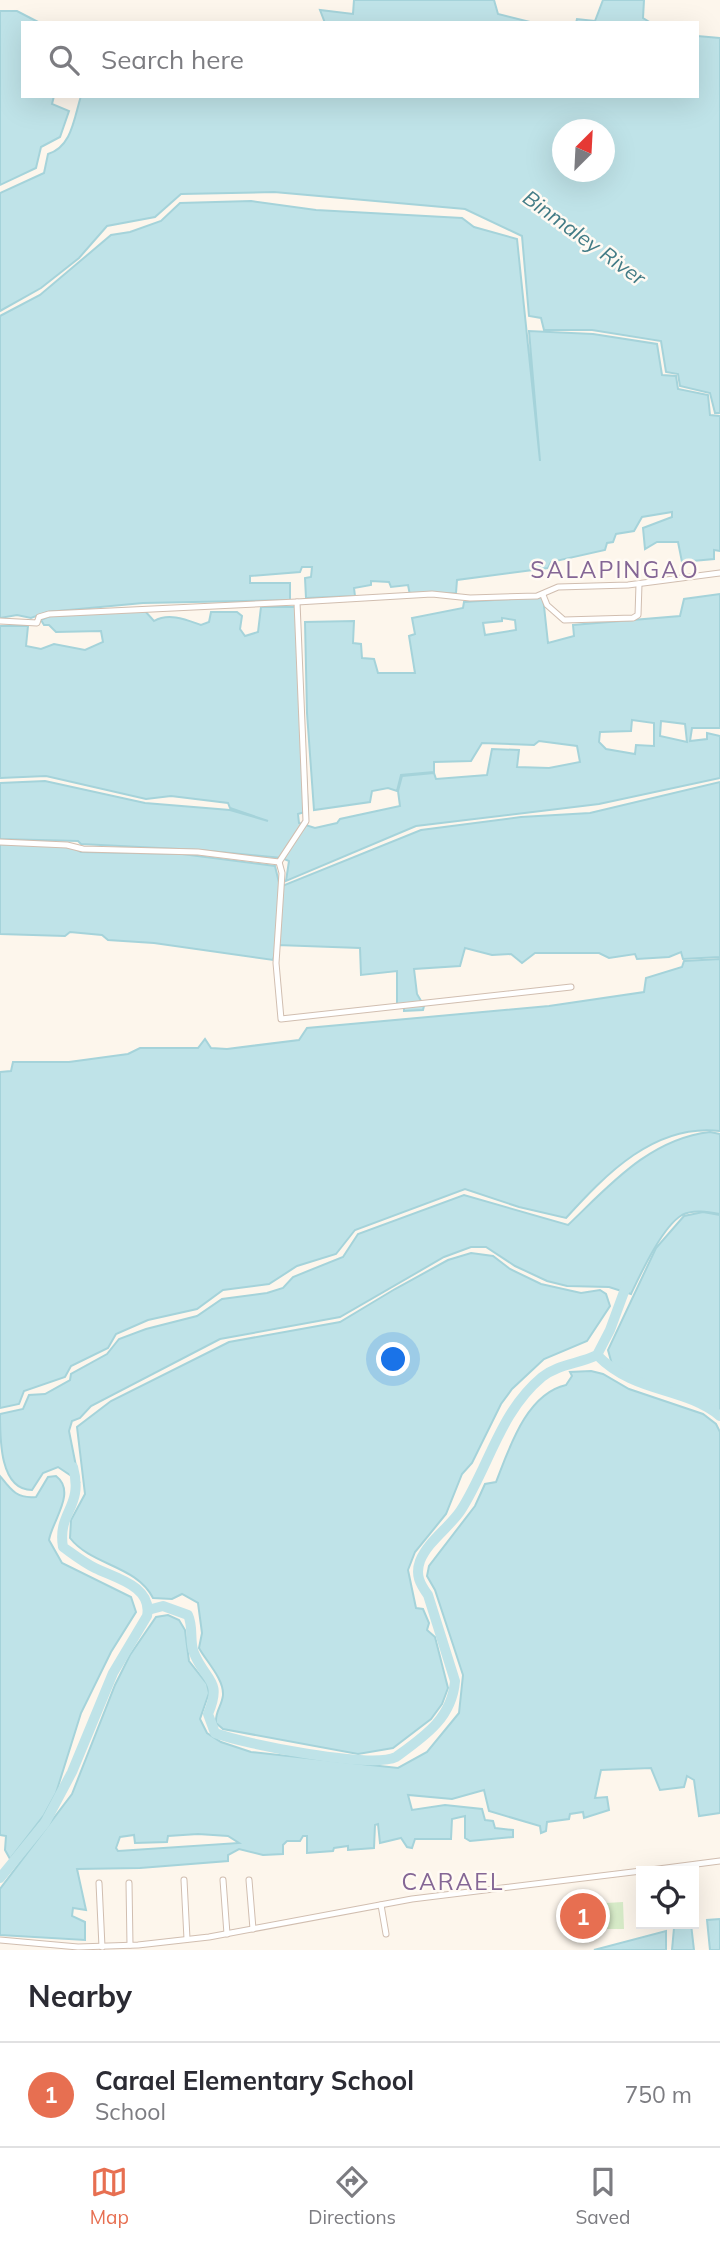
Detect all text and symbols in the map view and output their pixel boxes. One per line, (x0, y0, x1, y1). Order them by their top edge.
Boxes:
search box (21, 21, 699, 98)
icon: search (45, 41, 83, 79)
text: Search here (101, 43, 244, 76)
north arrow (552, 119, 615, 182)
water label: Binmaley River (518, 184, 652, 291)
district label: SALAPINGAO (530, 555, 700, 584)
your location (376, 1342, 410, 1376)
map controls (636, 1866, 699, 1929)
button: locate (636, 1866, 699, 1929)
district label: CARAEL (402, 1867, 504, 1896)
pin: 1 (560, 1890, 606, 1942)
text: Nearby (28, 1977, 132, 2015)
text: Carael Elementary School (95, 2064, 414, 2097)
text: 1 (44, 2080, 58, 2109)
text: 750 m (624, 2080, 692, 2109)
text: School (95, 2097, 166, 2126)
tab: Map (90, 2163, 129, 2229)
tab: Directions (308, 2163, 396, 2229)
tab: Saved (575, 2163, 630, 2229)

